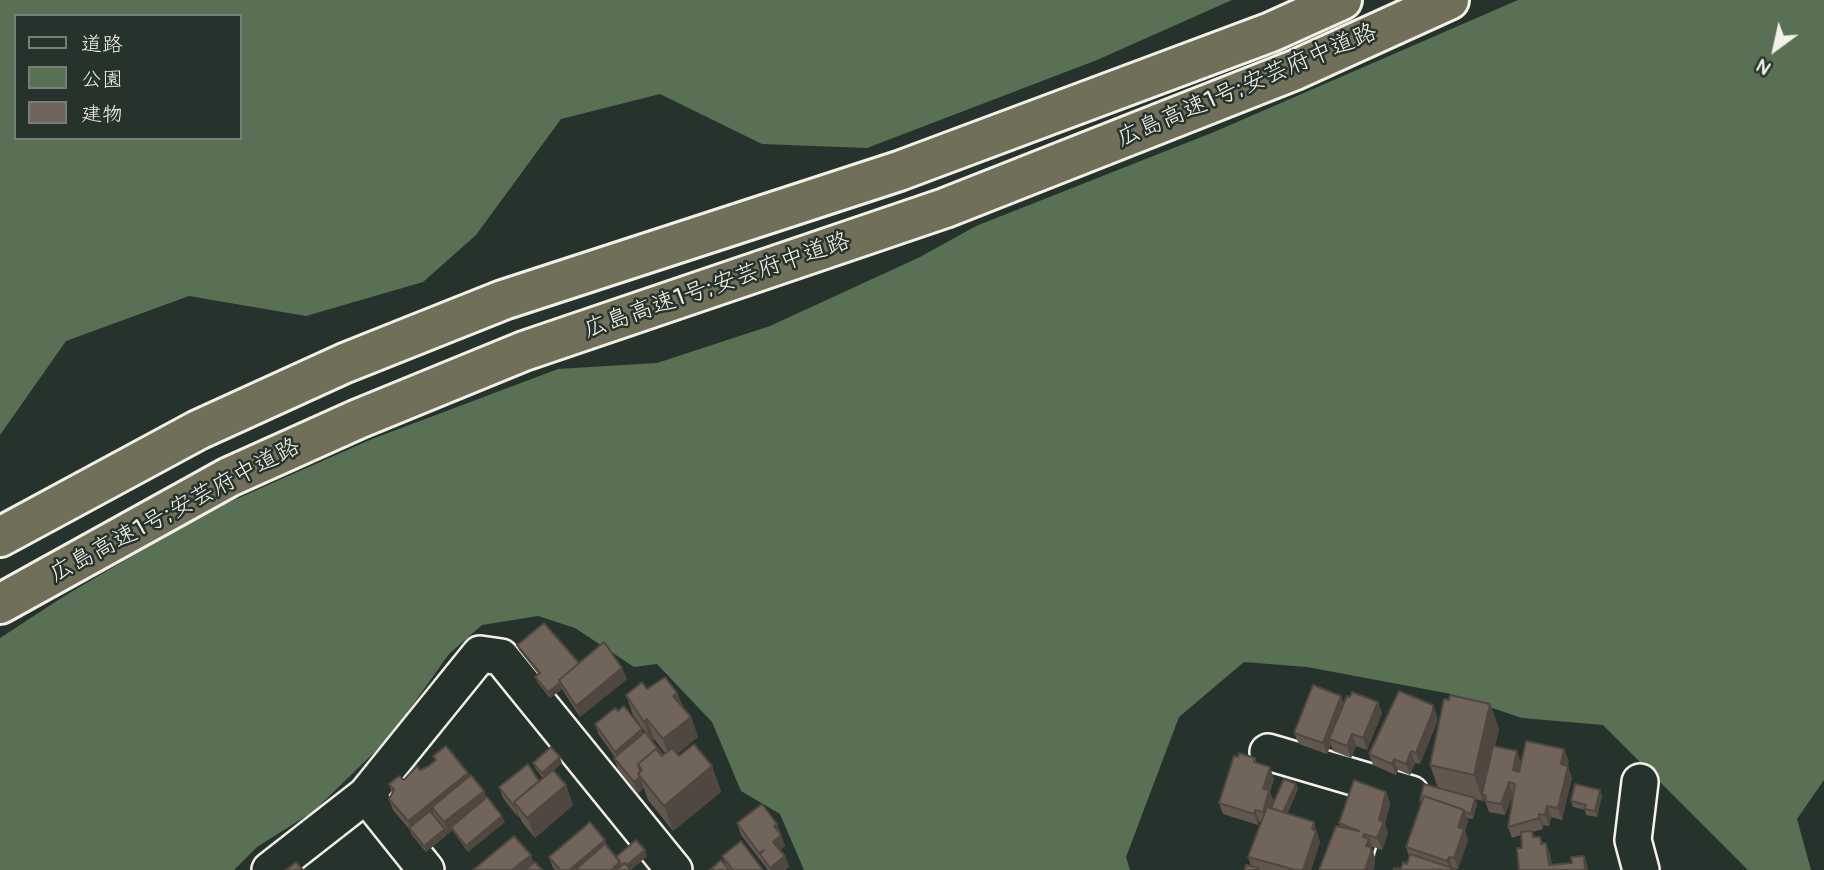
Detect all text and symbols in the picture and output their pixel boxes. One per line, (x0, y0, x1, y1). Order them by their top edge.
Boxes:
legend (14, 14, 242, 140)
north arrow (1740, 14, 1810, 84)
street label: 広島高速1号;安芸府中道路 (1112, 18, 1382, 154)
text: 道路 (81, 31, 123, 58)
text: N (1752, 53, 1775, 80)
text: 公園 (81, 66, 123, 93)
text: 建物 (81, 101, 123, 128)
street label: 広島高速1号;安芸府中道路 (580, 227, 854, 345)
street label: 広島高速1号;安芸府中道路 (45, 433, 305, 589)

